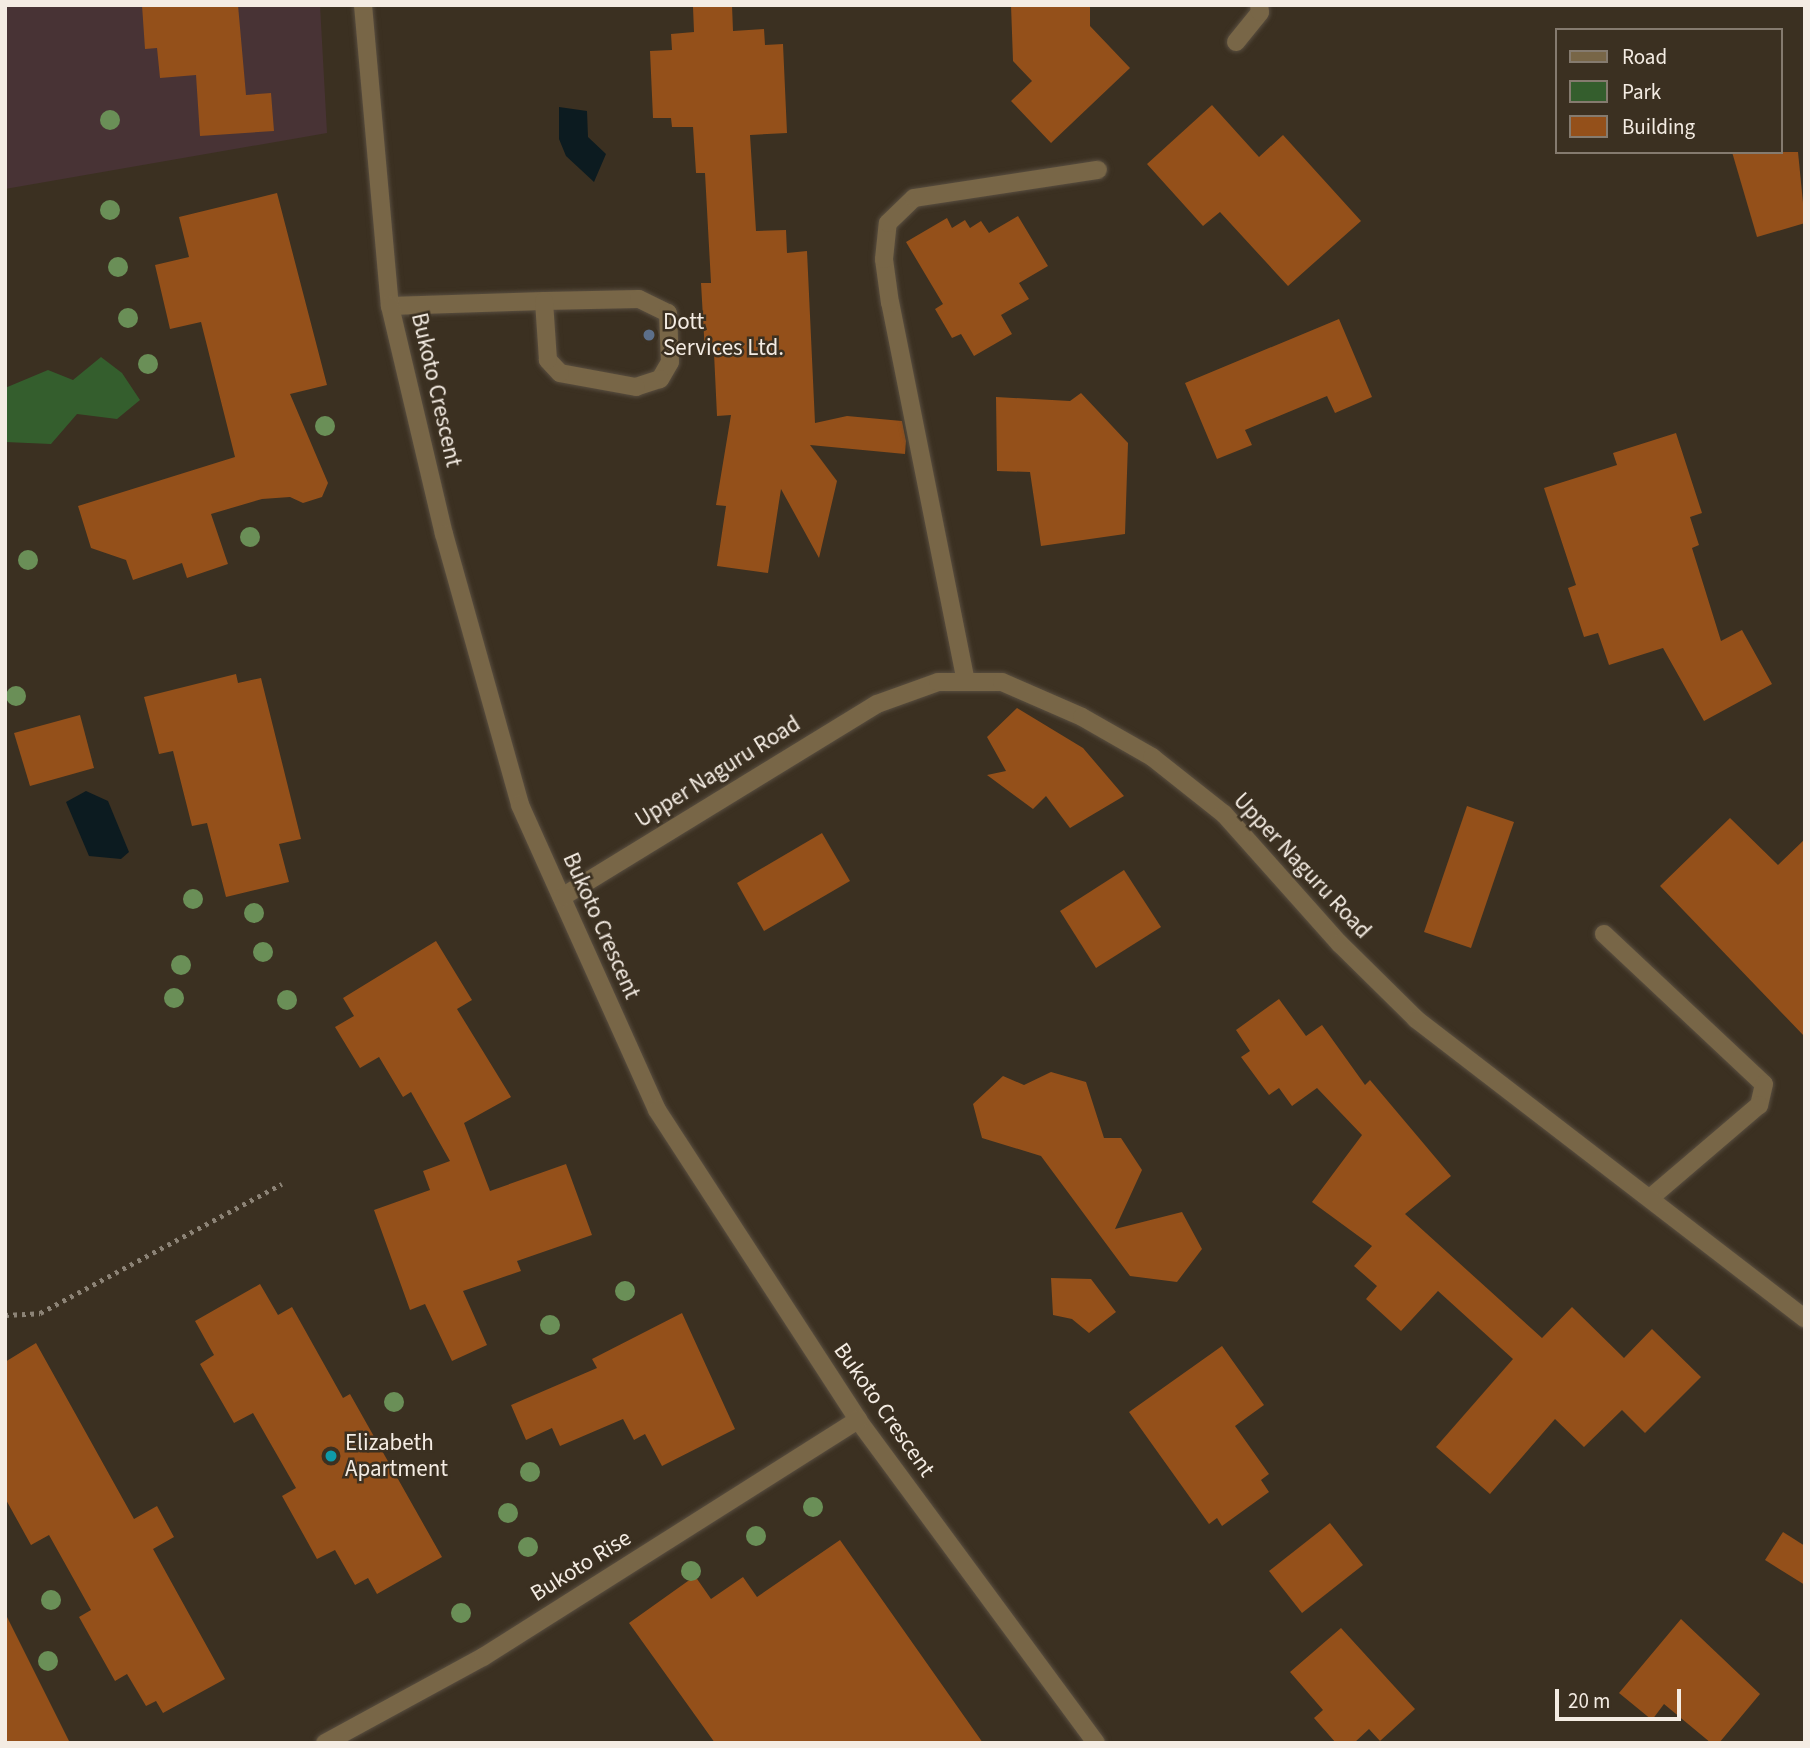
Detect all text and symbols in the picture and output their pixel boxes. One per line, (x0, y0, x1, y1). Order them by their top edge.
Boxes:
legend (1554, 28, 1782, 154)
text: Road (1622, 42, 1667, 72)
text: Park (1622, 77, 1661, 107)
text: Building (1622, 112, 1695, 142)
place label: Dott Services Ltd. (663, 308, 784, 362)
street label: Bukoto Crescent (405, 310, 467, 470)
marker: Dott Services Ltd. (641, 327, 657, 343)
street label: Upper Naguru Road (630, 710, 806, 834)
street label: Upper Naguru Road (1227, 787, 1377, 945)
street label: Bukoto Crescent (556, 849, 646, 1003)
street label: Bukoto Crescent (828, 1338, 940, 1482)
place label: Elizabeth Apartment (345, 1429, 448, 1483)
marker: Elizabeth Apartment (323, 1448, 339, 1464)
street label: Bukoto Rise (526, 1524, 636, 1608)
scale bar (1558, 1674, 1684, 1718)
text: 20 m (1568, 1686, 1610, 1716)

